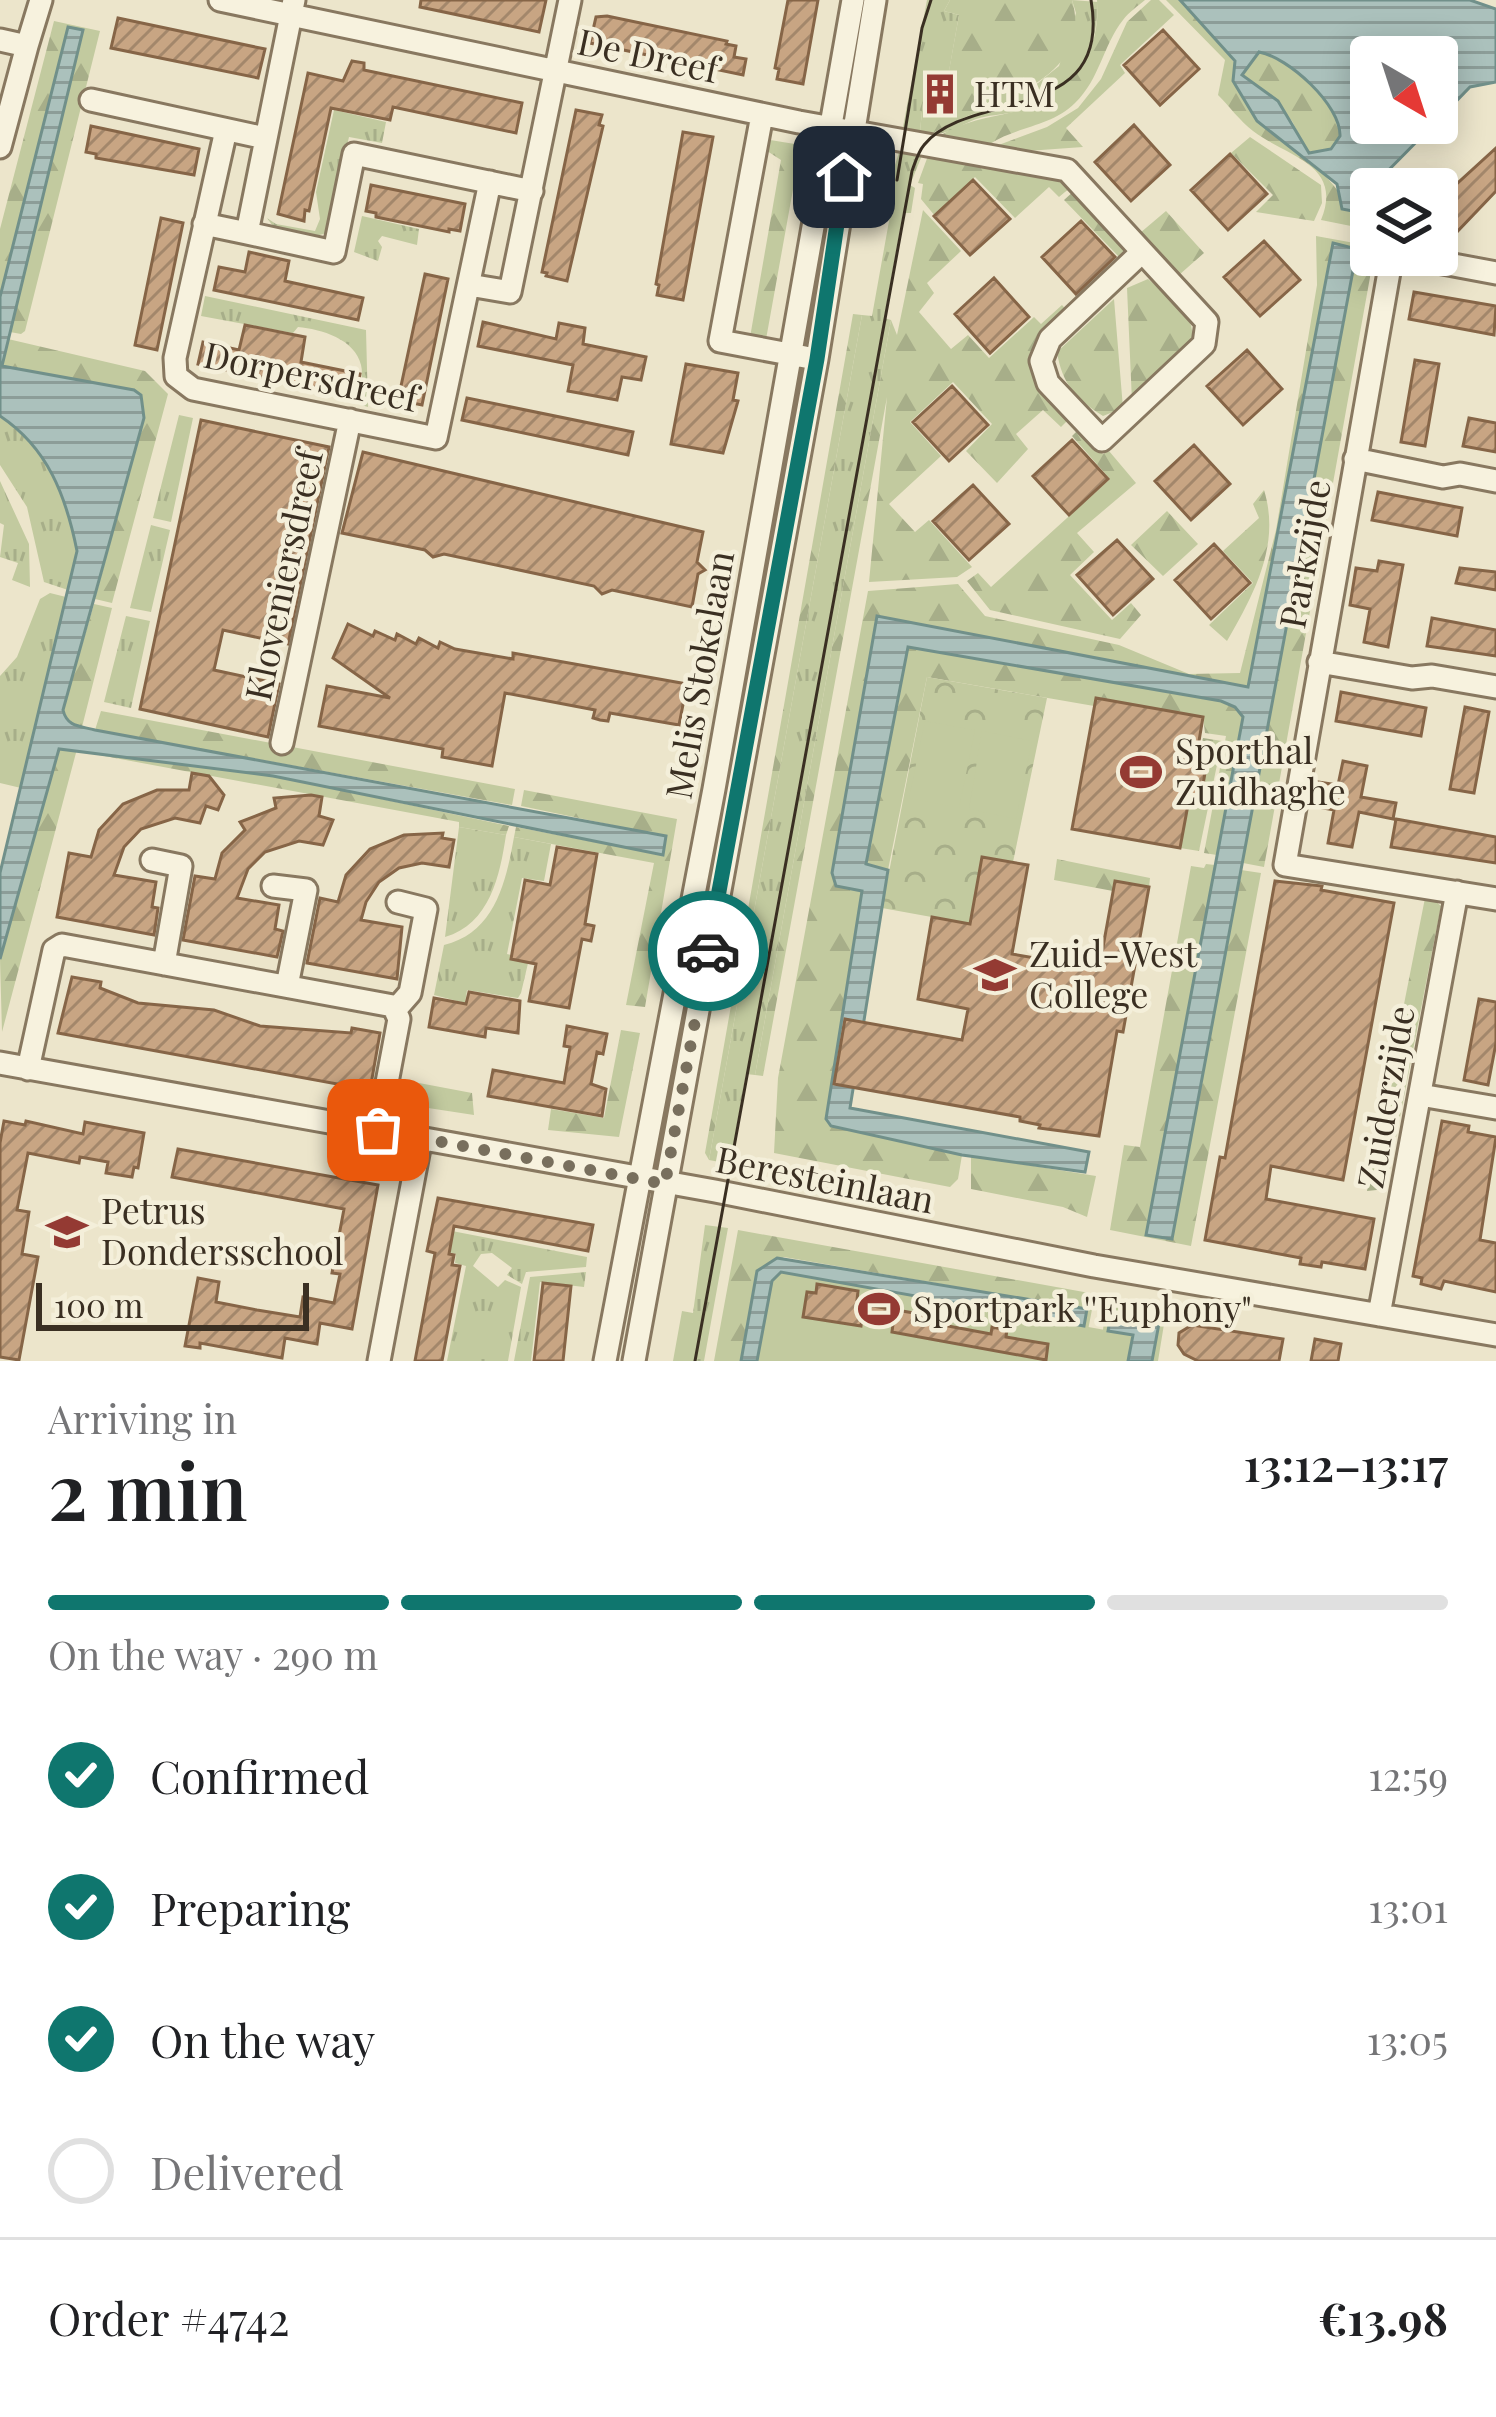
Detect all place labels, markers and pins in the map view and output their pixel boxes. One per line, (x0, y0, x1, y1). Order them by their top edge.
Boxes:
place label: HTM (974, 68, 1055, 116)
building icon: HTM (917, 71, 963, 117)
pin (793, 126, 895, 228)
place label: Sporthal Zuidhaghe (1175, 725, 1346, 814)
sports icon: Sporthal Zuidhaghe (1118, 749, 1164, 795)
place label: Zuid-West College (1029, 928, 1198, 1017)
school or university icon: Zuid-West College (972, 952, 1018, 998)
pin (327, 1079, 429, 1181)
place label: Petrus Dondersschool (101, 1185, 344, 1274)
school or university icon: Petrus Dondersschool (44, 1209, 90, 1255)
place label: Sportpark ''Euphony" (913, 1283, 1252, 1331)
sports icon: Sportpark ''Euphony" (856, 1286, 902, 1332)

